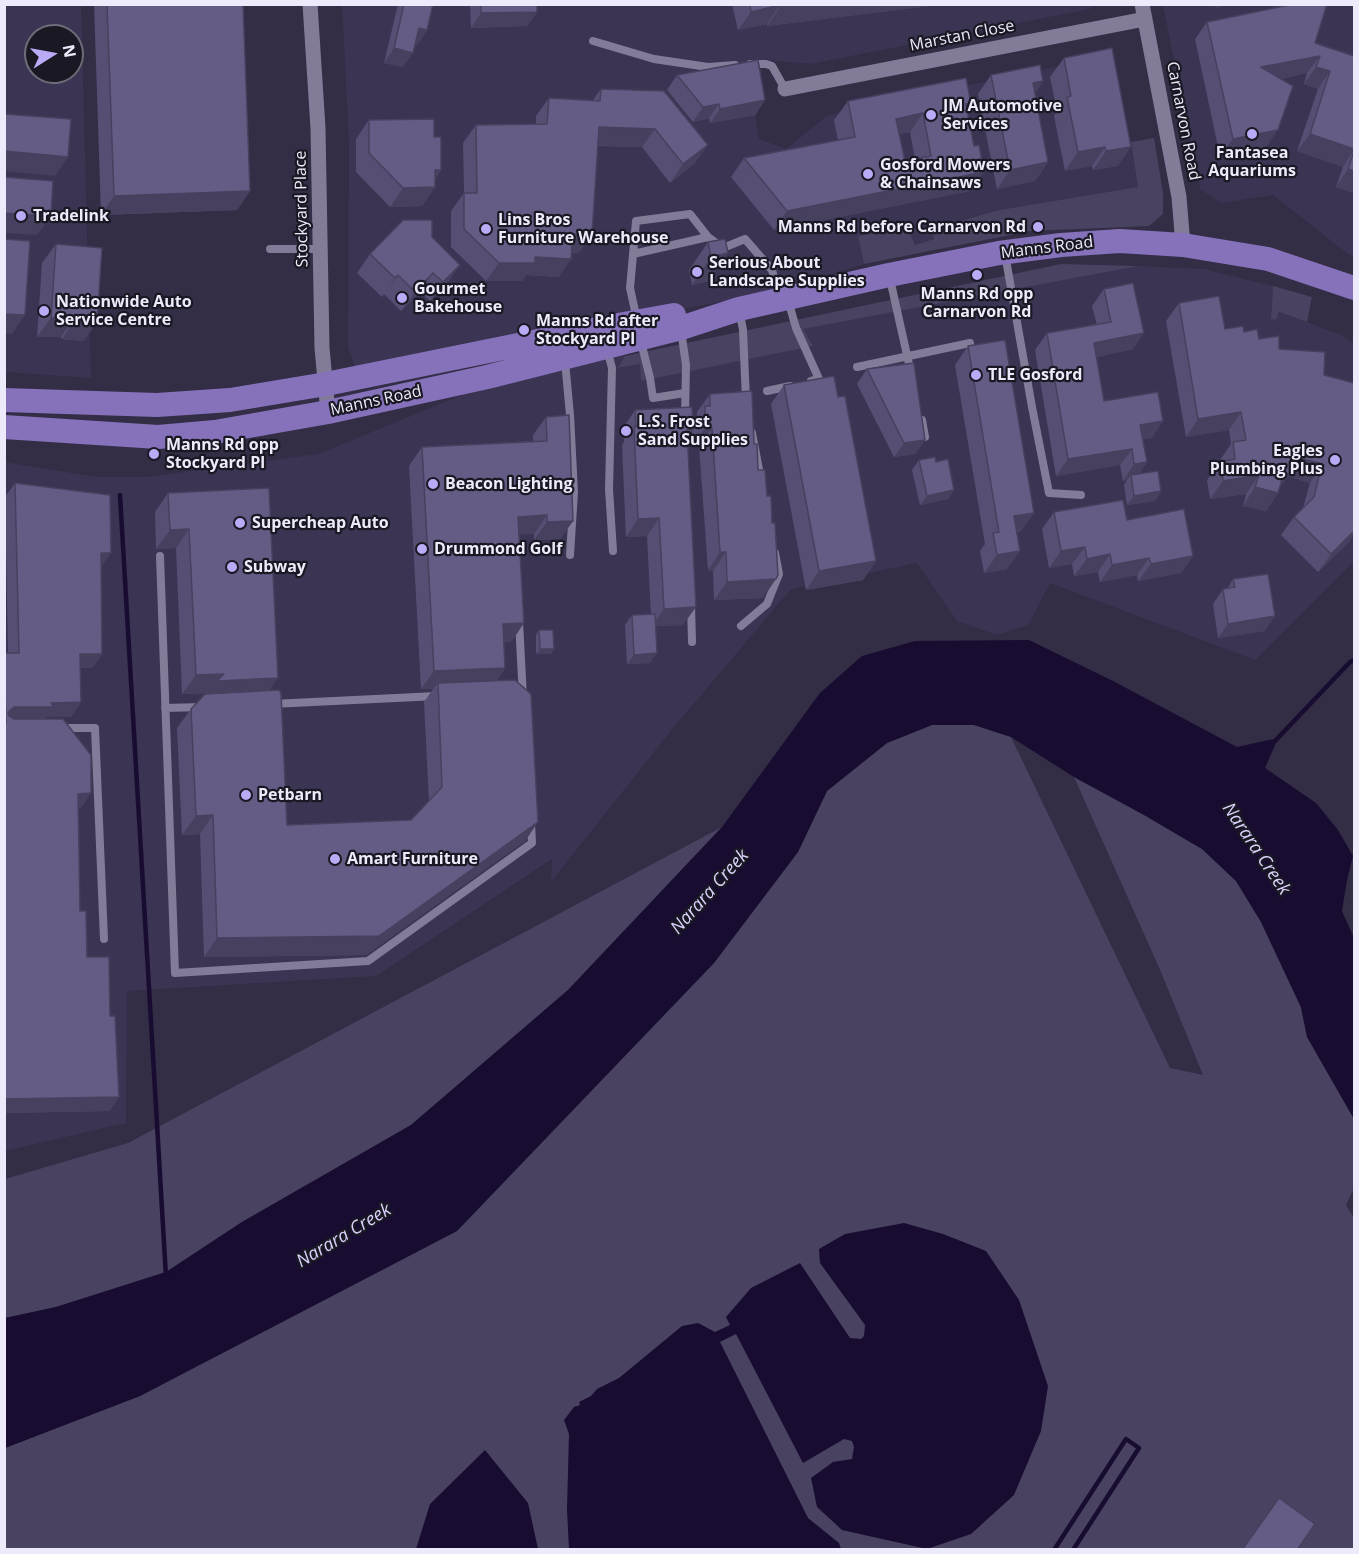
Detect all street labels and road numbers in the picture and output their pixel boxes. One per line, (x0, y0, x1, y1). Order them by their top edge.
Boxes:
street label: Marstan Close (908, 16, 1016, 56)
street label: Carnarvon Road (1162, 60, 1204, 182)
street label: Stockyard Place (291, 150, 313, 268)
street label: Manns Road (1000, 233, 1094, 263)
street label: Manns Road (329, 382, 423, 420)

